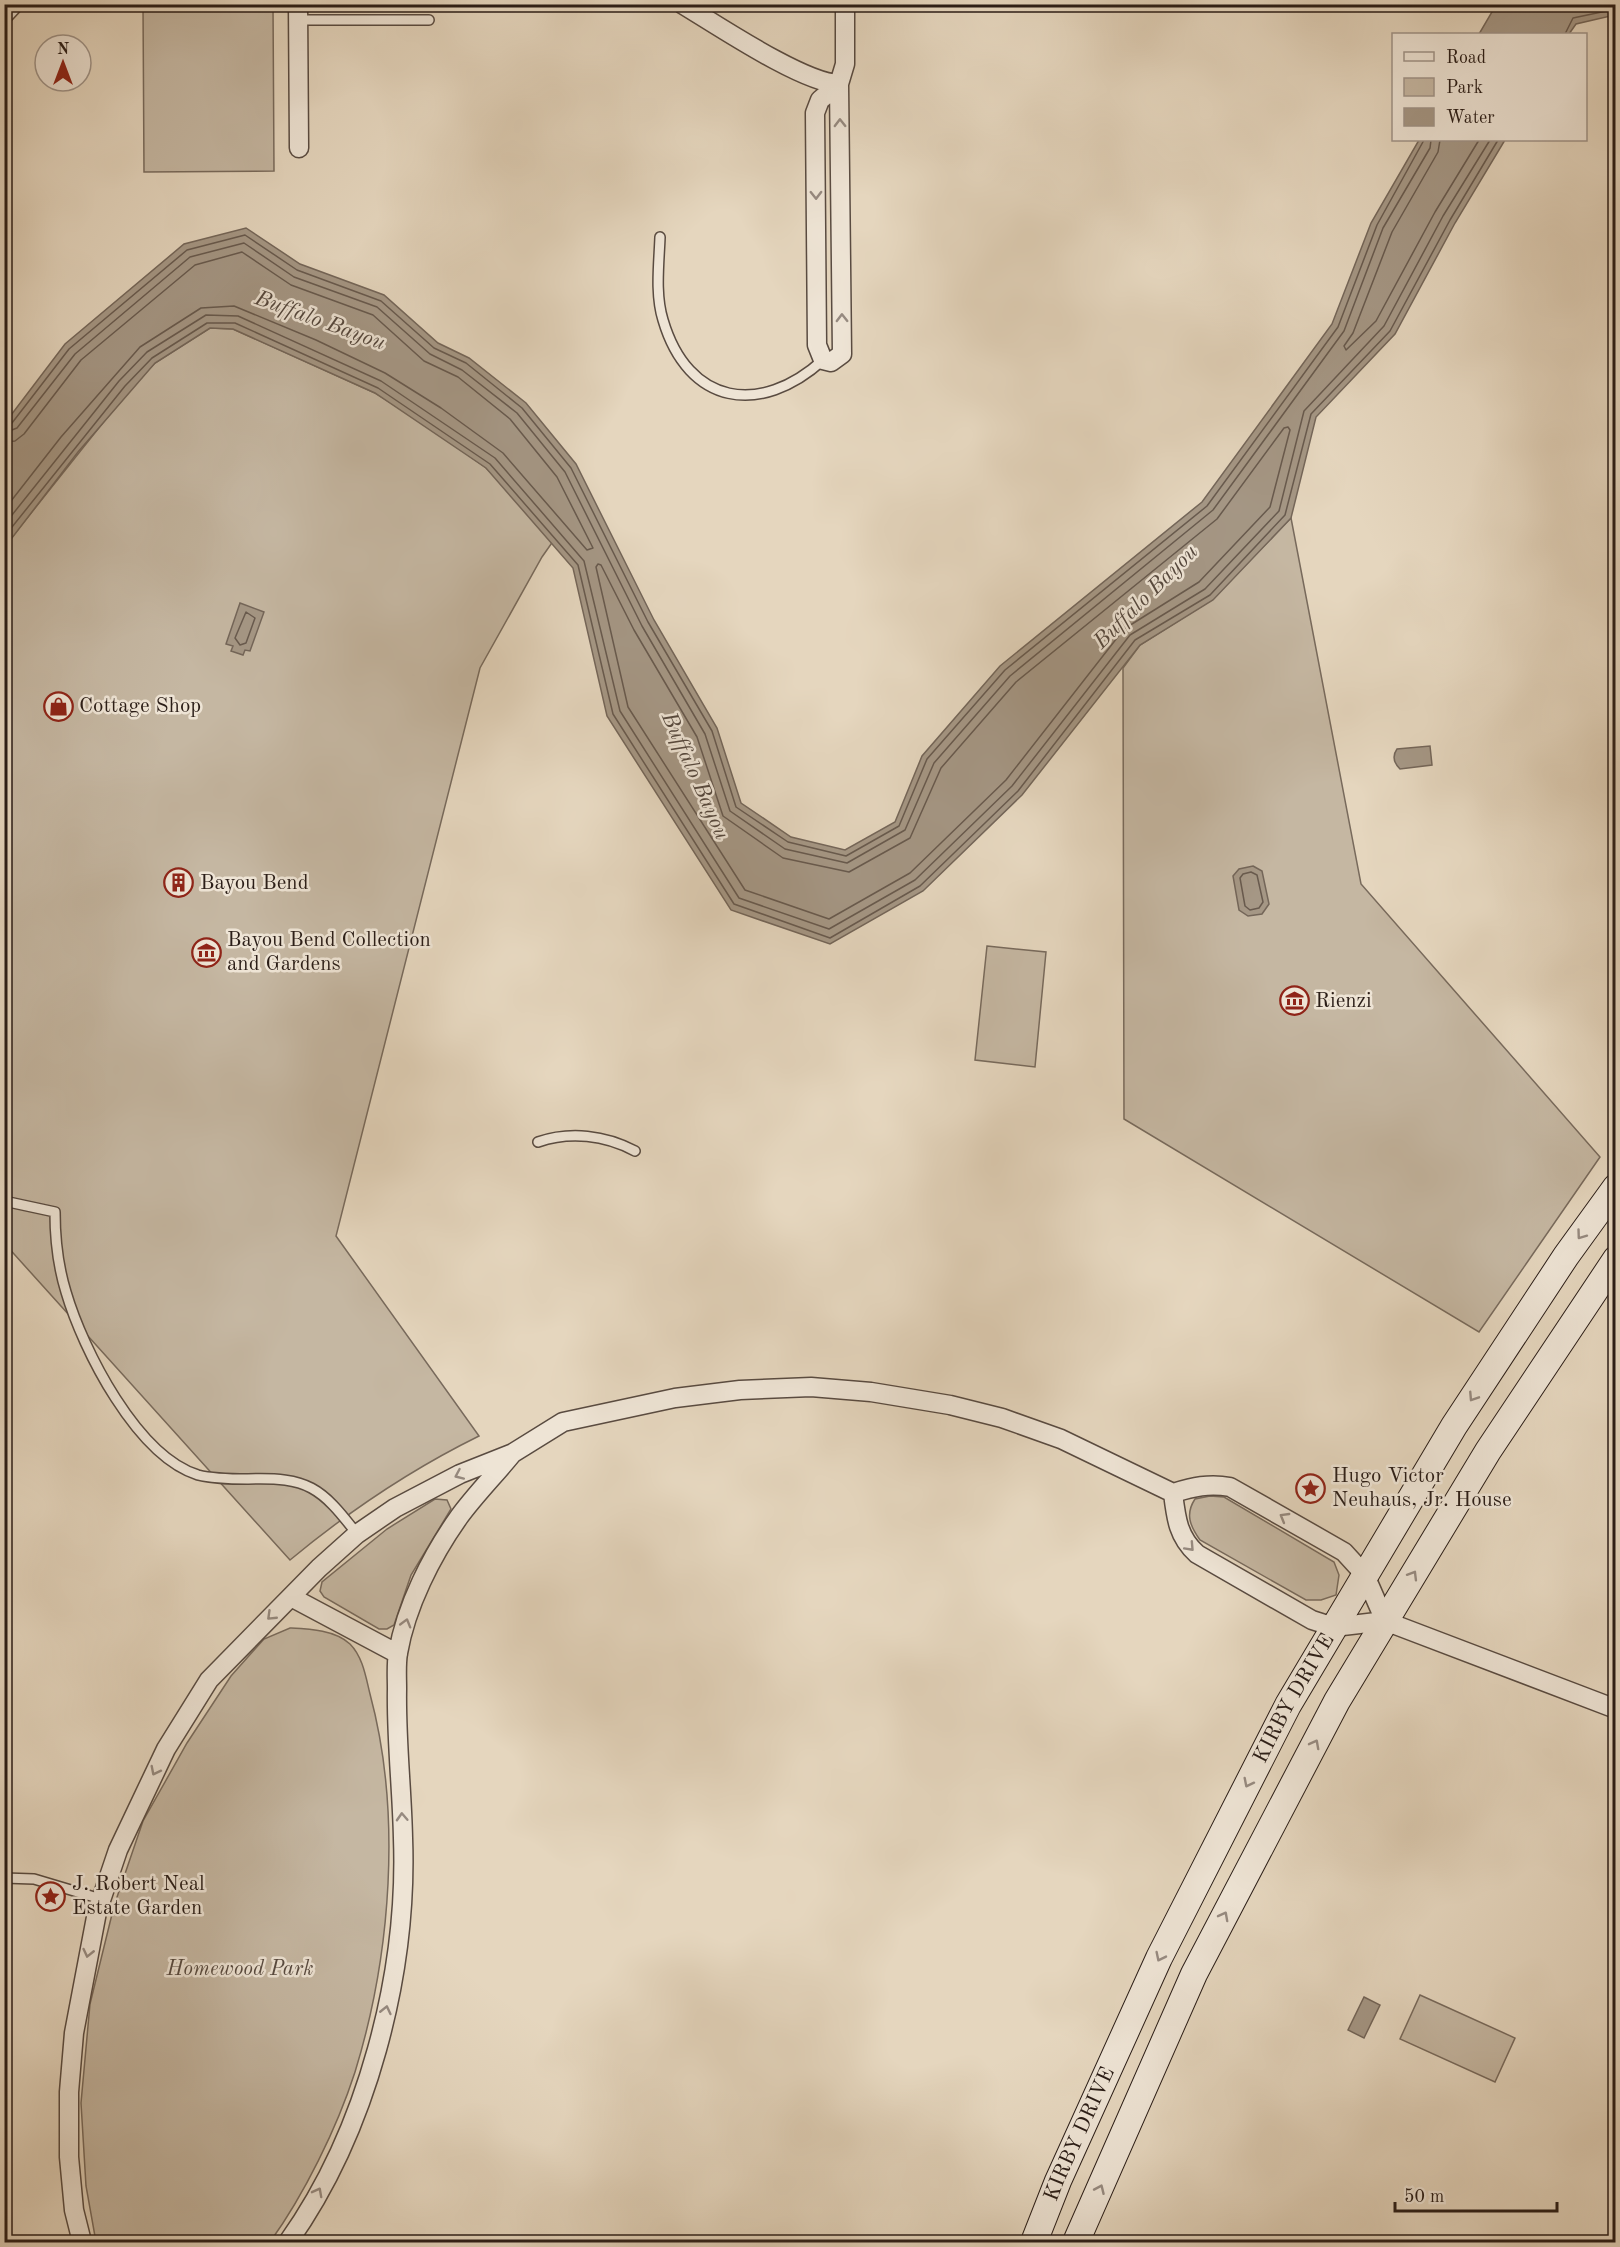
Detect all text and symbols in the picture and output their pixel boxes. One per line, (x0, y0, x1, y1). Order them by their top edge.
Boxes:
north arrow (33, 33, 93, 93)
legend (1392, 33, 1587, 141)
text: N (57, 42, 70, 58)
text: Road (1446, 49, 1486, 67)
text: Park (1446, 79, 1483, 97)
text: Water (1446, 109, 1495, 127)
one-way arrow (834, 118, 846, 127)
one-way arrow (810, 191, 822, 200)
water label: Buffalo Bayou (251, 287, 389, 355)
one-way arrow (836, 313, 848, 322)
water label: Buffalo Bayou (1089, 540, 1203, 654)
shop icon: Cottage Shop (42, 690, 74, 722)
place label: Cottage Shop (79, 696, 201, 717)
water label: Buffalo Bayou (657, 708, 733, 844)
building icon: Bayou Bend (163, 867, 195, 899)
place label: Bayou Bend (200, 873, 309, 894)
place label: Bayou Bend Collection and Gardens (227, 930, 431, 975)
museum icon: Bayou Bend Collection and Gardens (190, 936, 222, 968)
museum icon: Rienzi (1278, 985, 1310, 1017)
place label: Rienzi (1315, 991, 1372, 1012)
one-way arrow (1577, 1228, 1588, 1239)
one-way arrow (1469, 1390, 1480, 1401)
place label: Hugo Victor Neuhaus, Jr. House (1332, 1466, 1512, 1511)
one-way arrow (454, 1468, 465, 1480)
place icon: Hugo Victor Neuhaus, Jr. House (1295, 1472, 1327, 1504)
one-way arrow (1280, 1513, 1290, 1525)
one-way arrow (1183, 1541, 1194, 1551)
one-way arrow (1405, 1571, 1417, 1581)
one-way arrow (267, 1609, 277, 1620)
one-way arrow (399, 1618, 411, 1629)
street label: KIRBY DRIVE (1250, 1630, 1338, 1766)
one-way arrow (1308, 1739, 1319, 1750)
one-way arrow (150, 1764, 162, 1775)
one-way arrow (1244, 1777, 1255, 1787)
one-way arrow (396, 1812, 409, 1821)
place label: J. Robert Neal Estate Garden (72, 1874, 205, 1919)
place icon: J. Robert Neal Estate Garden (35, 1880, 67, 1912)
one-way arrow (1217, 1912, 1228, 1922)
one-way arrow (82, 1948, 95, 1958)
one-way arrow (1156, 1950, 1167, 1961)
park label: Homewood Park (166, 1959, 313, 1980)
one-way arrow (378, 2006, 391, 2016)
street label: KIRBY DRIVE (1041, 2064, 1119, 2204)
scale bar (1395, 2175, 1557, 2213)
one-way arrow (1092, 2184, 1104, 2195)
one-way arrow (311, 2188, 322, 2198)
text: 50 m (1404, 2188, 1444, 2206)

